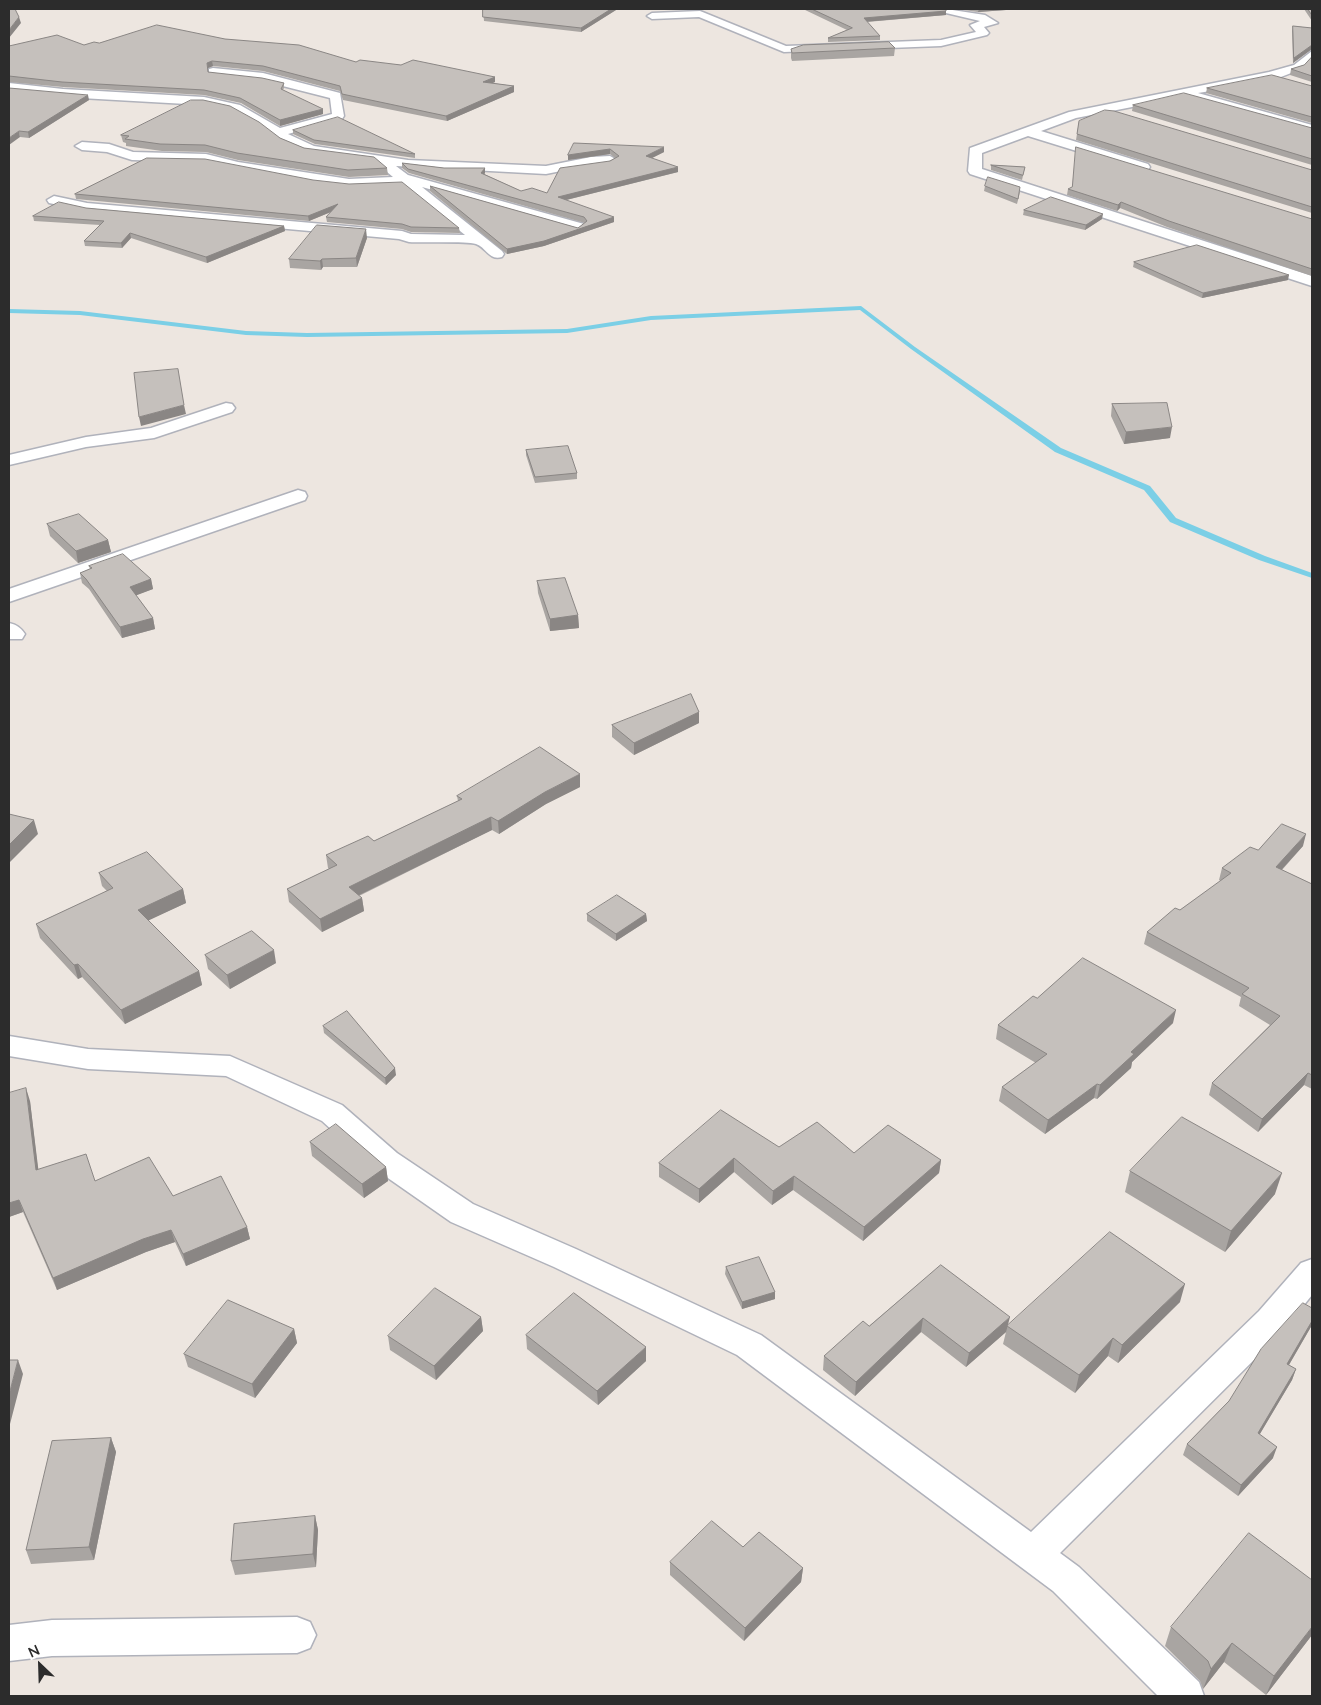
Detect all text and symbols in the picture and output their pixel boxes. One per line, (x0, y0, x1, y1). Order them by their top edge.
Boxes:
north arrow (15, 1640, 65, 1690)
text: N (25, 1641, 42, 1661)

